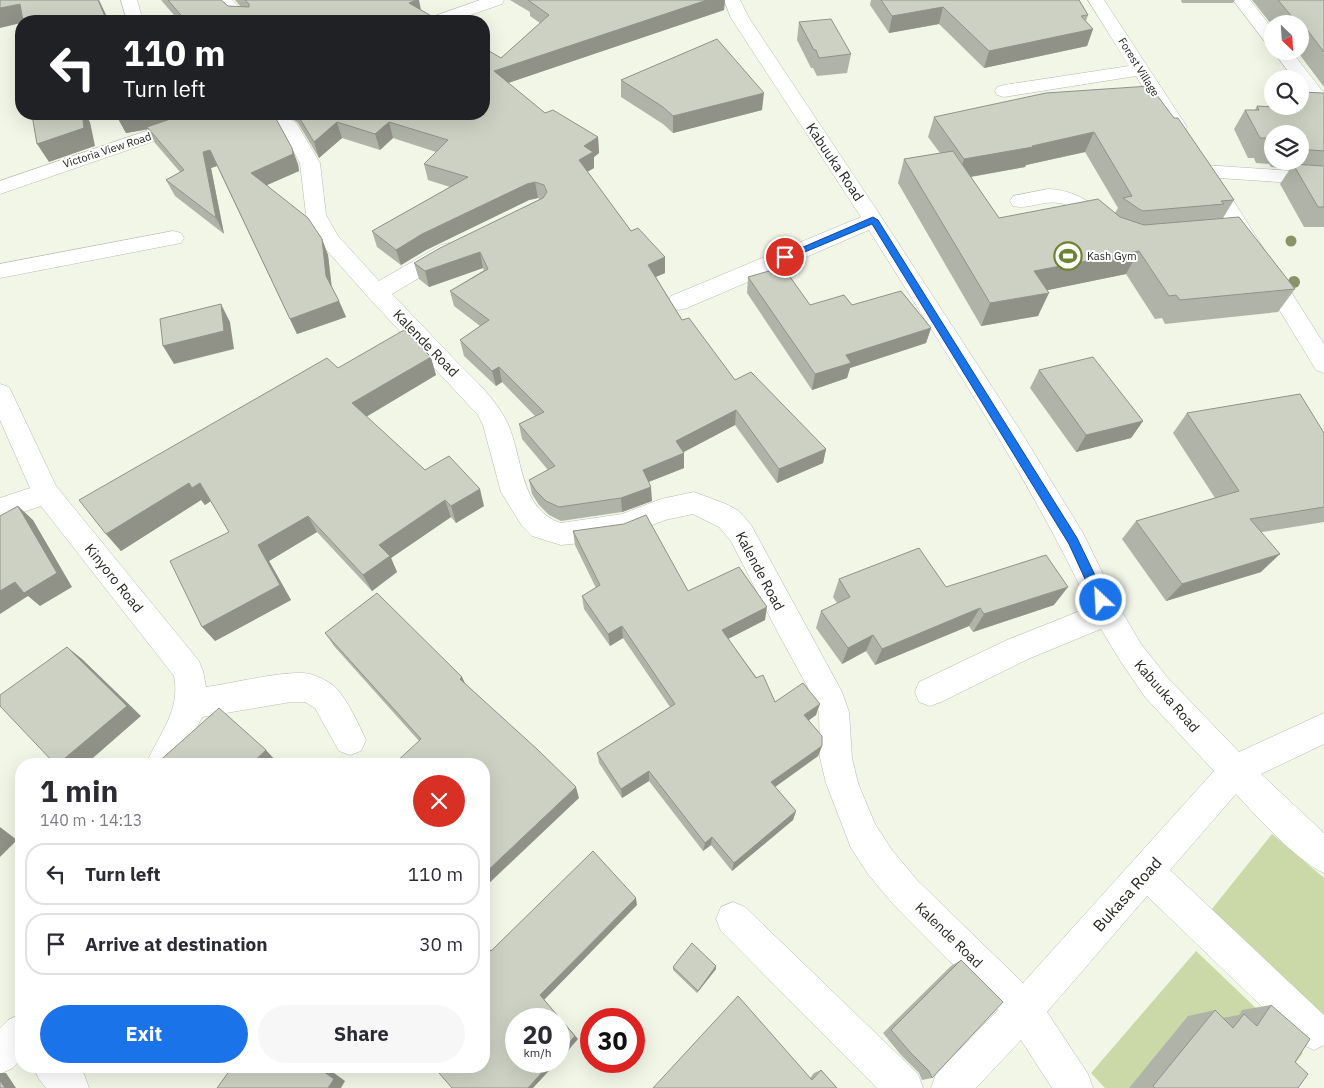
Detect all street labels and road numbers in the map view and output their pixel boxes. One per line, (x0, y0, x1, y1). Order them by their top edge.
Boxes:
street label: Forest Village (1115, 35, 1163, 99)
street label: Kabuuka Road (802, 119, 868, 205)
street label: Victoria View Road (61, 129, 153, 171)
street label: Kalende Road (389, 305, 463, 381)
street label: Kalende Road (732, 528, 788, 614)
street label: Kinyoro Road (81, 540, 147, 616)
street label: Kabuuka Road (1131, 656, 1203, 736)
street label: Bukasa Road (1088, 853, 1166, 935)
street label: Kalende Road (911, 898, 987, 972)

